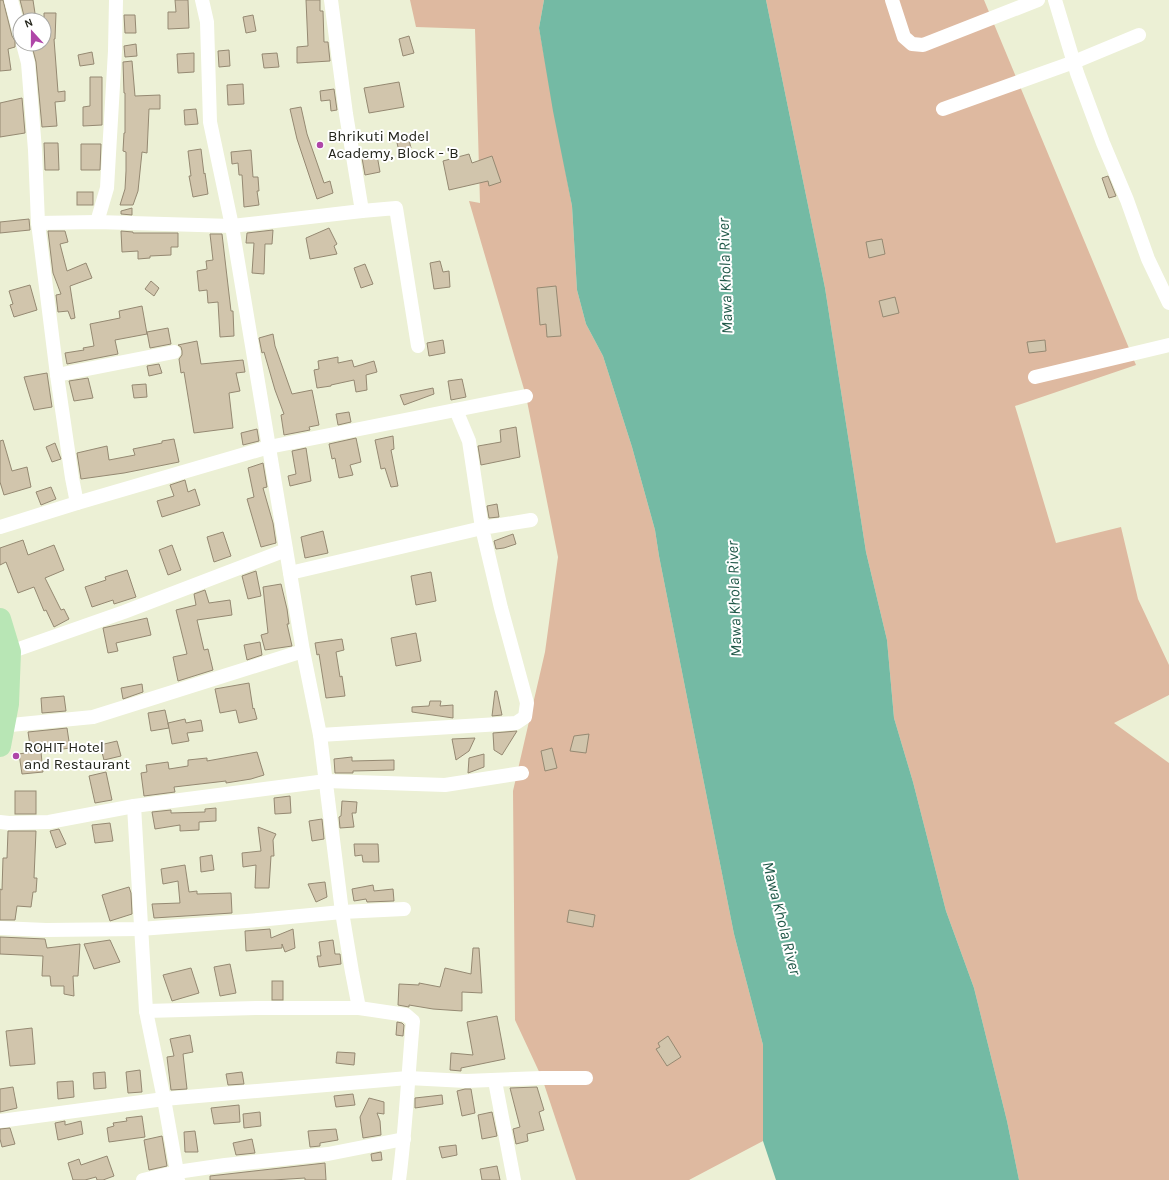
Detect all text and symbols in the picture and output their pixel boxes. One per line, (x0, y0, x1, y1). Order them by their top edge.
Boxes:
north arrow (12, 12, 52, 52)
text: N (23, 16, 35, 31)
place label: Bhrikuti Model Academy, Block - 'B (328, 127, 459, 162)
marker: Bhrikuti Model Academy, Block - 'B (315, 140, 325, 150)
water label: Mawa Khola River (713, 217, 737, 334)
water label: Mawa Khola River (722, 540, 746, 657)
place label: ROHIT Hotel and Restaurant (24, 738, 130, 773)
marker: ROHIT Hotel and Restaurant (11, 751, 21, 761)
water label: Mawa Khola River (759, 859, 805, 977)

